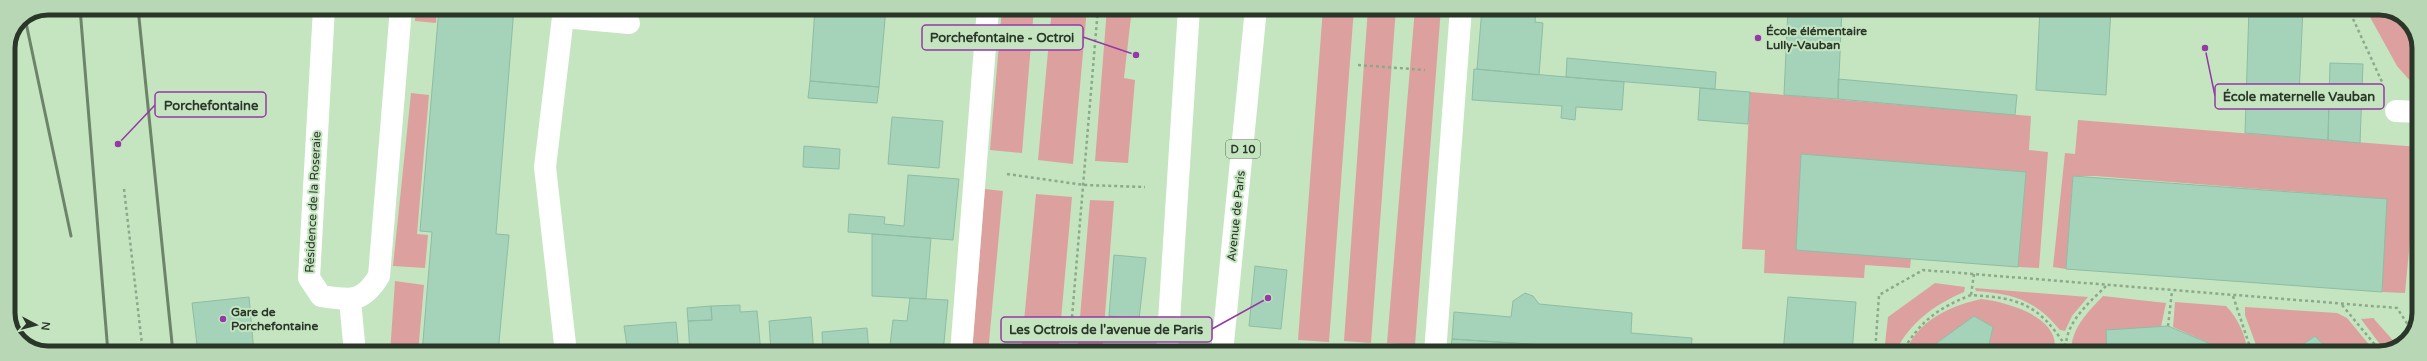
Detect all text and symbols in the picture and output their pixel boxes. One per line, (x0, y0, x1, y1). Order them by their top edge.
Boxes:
place label: École élémentaire Lully-Vauban (1766, 24, 1867, 53)
callout: Porchefontaine - Octroi (922, 25, 1083, 50)
text: Porchefontaine - Octroi (930, 30, 1074, 46)
marker: École élémentaire Lully-Vauban (1753, 33, 1763, 43)
callout: École maternelle Vauban (2215, 84, 2384, 109)
text: École maternelle Vauban (2223, 88, 2375, 105)
callout: Porchefontaine (155, 92, 266, 117)
text: Porchefontaine (164, 98, 259, 114)
street label: Résidence de la Roseraie (302, 131, 324, 273)
road number: D 10 (1226, 140, 1260, 158)
street label: Avenue de Paris (1224, 170, 1248, 262)
north arrow (16, 305, 56, 345)
place label: Gare de Porchefontaine (231, 305, 318, 333)
marker: Gare de Porchefontaine (218, 314, 228, 324)
callout: Les Octrois de l'avenue de Paris (1001, 317, 1212, 342)
text: N (38, 321, 52, 331)
text: Les Octrois de l'avenue de Paris (1009, 322, 1203, 338)

